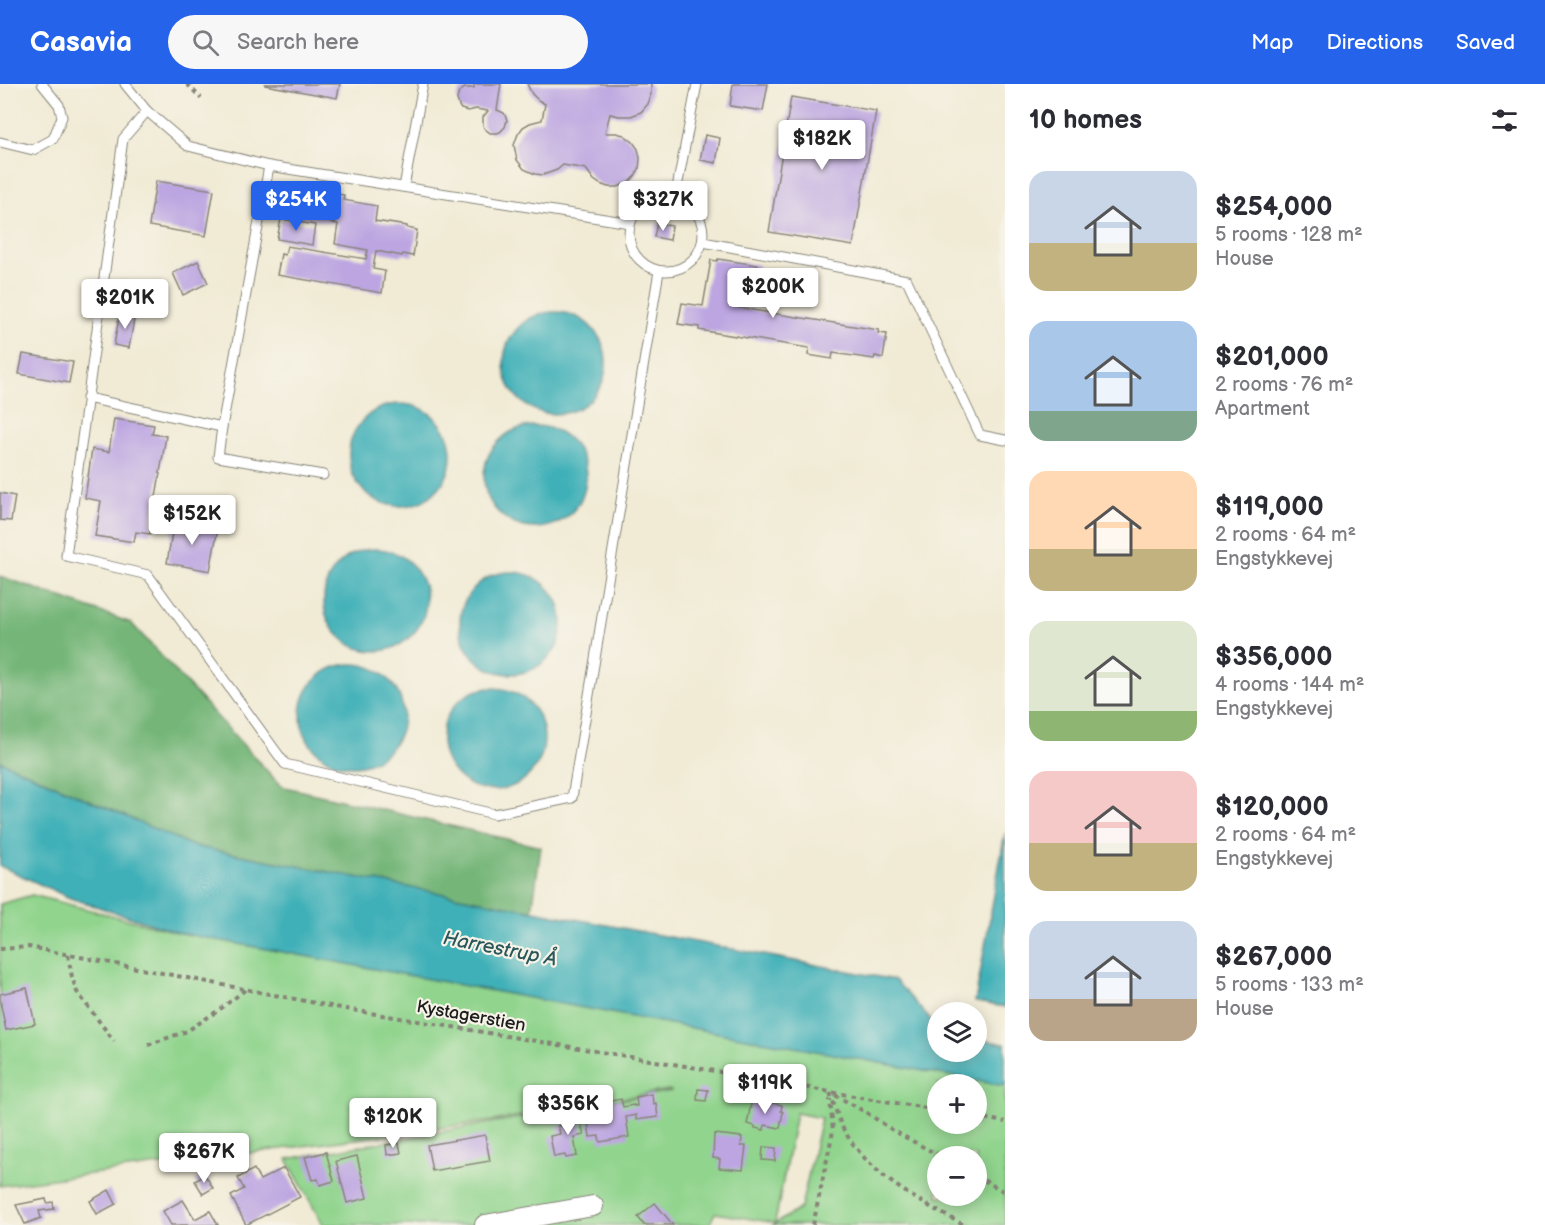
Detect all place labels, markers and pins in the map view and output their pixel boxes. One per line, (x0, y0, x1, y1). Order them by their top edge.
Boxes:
pin: $182K (780, 120, 864, 171)
pin: $254K (254, 181, 338, 232)
pin: $327K (621, 181, 705, 232)
pin: $200K (731, 268, 815, 319)
pin: $201K (83, 279, 167, 330)
pin: $152K (150, 495, 234, 546)
pin: $119K (723, 1064, 807, 1115)
pin: $356K (526, 1085, 610, 1136)
pin: $120K (351, 1098, 435, 1149)
pin: $267K (162, 1133, 246, 1184)

